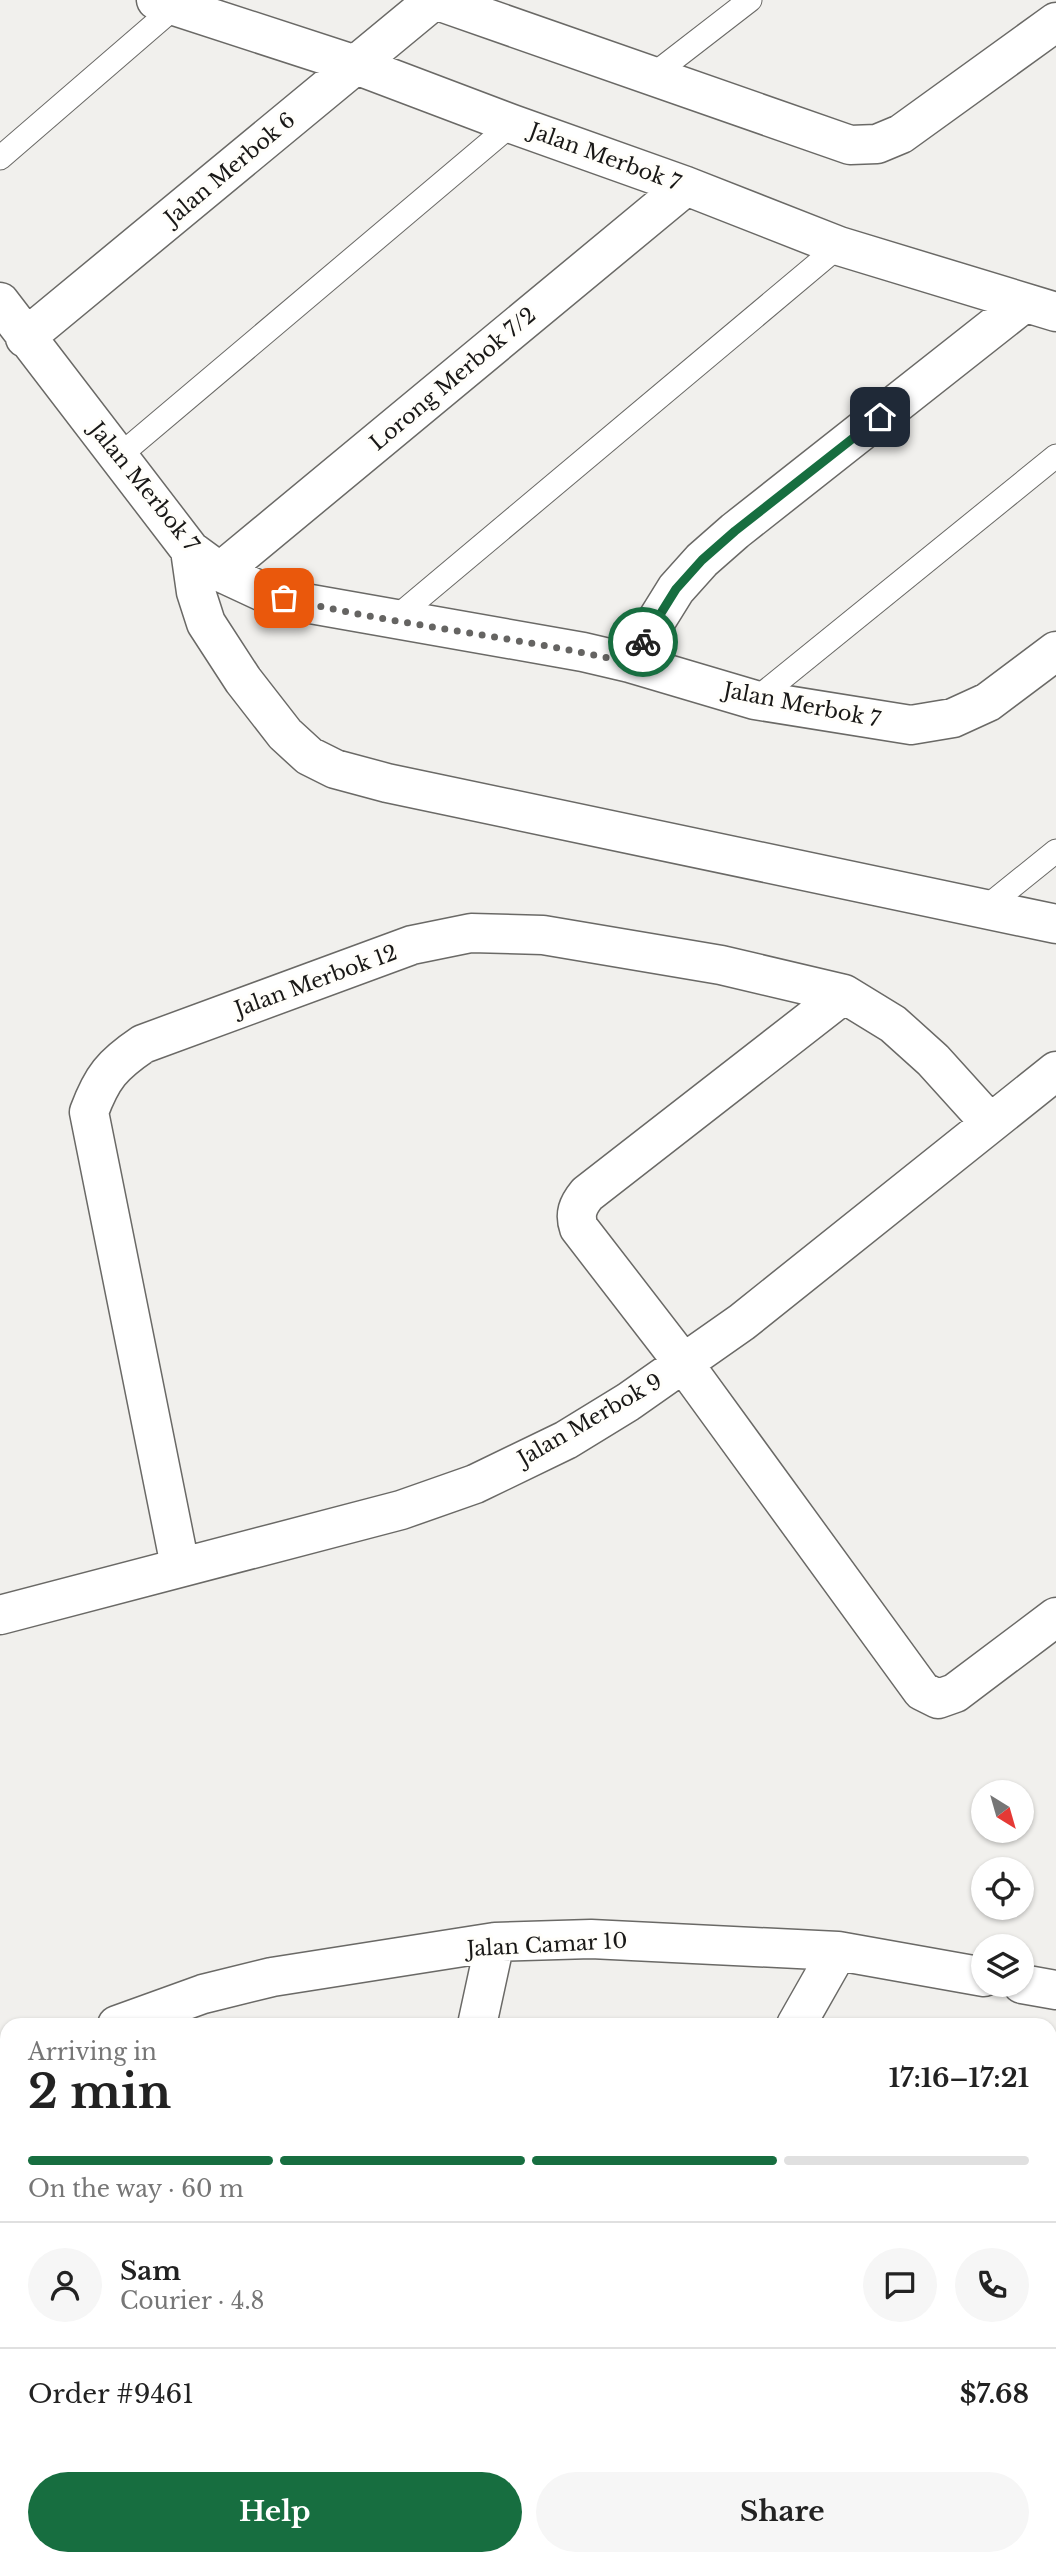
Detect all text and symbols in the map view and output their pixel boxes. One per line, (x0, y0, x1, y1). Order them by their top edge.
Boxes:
street label: Jalan Merbok 6 (157, 107, 300, 233)
street label: Jalan Merbok 7 (523, 117, 685, 197)
street label: Lorong Merbok 7/2 (365, 302, 541, 456)
pin (850, 387, 910, 447)
icon: home (861, 398, 899, 436)
street label: Jalan Merbok 7 (82, 415, 205, 557)
pin (254, 568, 314, 628)
icon: bag (265, 579, 303, 617)
courier (608, 607, 678, 677)
icon: bike (624, 623, 662, 661)
street label: Jalan Merbok 7 (718, 676, 883, 733)
street label: Jalan Merbok 12 (228, 940, 401, 1023)
street label: Jalan Merbok 9 (511, 1368, 667, 1473)
north arrow (971, 1780, 1034, 1843)
map controls (971, 1780, 1034, 1997)
button: locate (971, 1857, 1034, 1920)
street label: Jalan Camar 10 (463, 1928, 628, 1962)
button: layers (971, 1934, 1034, 1997)
text: Arriving in (28, 2038, 157, 2066)
text: 17:16–17:21 (889, 2062, 1029, 2094)
text: 2 min (28, 2063, 171, 2120)
text: On the way · 60 m (28, 2175, 244, 2203)
button: person (28, 2248, 102, 2322)
button: chat (863, 2248, 937, 2322)
button: phone (955, 2248, 1029, 2322)
text: Sam (120, 2255, 181, 2287)
text: Courier · 4.8 (120, 2287, 265, 2315)
text: Order #9461 (28, 2378, 194, 2410)
text: $7.68 (960, 2378, 1029, 2410)
button: Help (28, 2472, 522, 2552)
button: Share (536, 2472, 1029, 2552)

